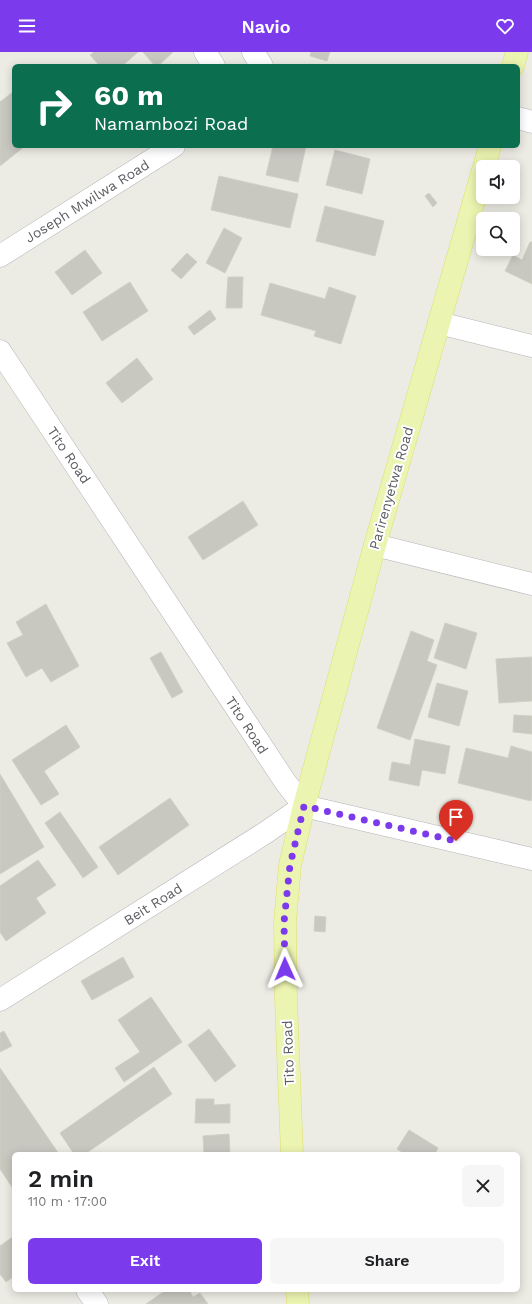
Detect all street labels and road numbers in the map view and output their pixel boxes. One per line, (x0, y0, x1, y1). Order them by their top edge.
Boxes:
street label: Joseph Mwilwa Road (22, 156, 152, 246)
street label: Tito Road (44, 424, 94, 486)
street label: Parirenyetwa Road (366, 425, 416, 551)
street label: Tito Road (223, 693, 271, 757)
street label: Beit Road (121, 880, 185, 928)
street label: Tito Road (279, 1020, 297, 1086)

